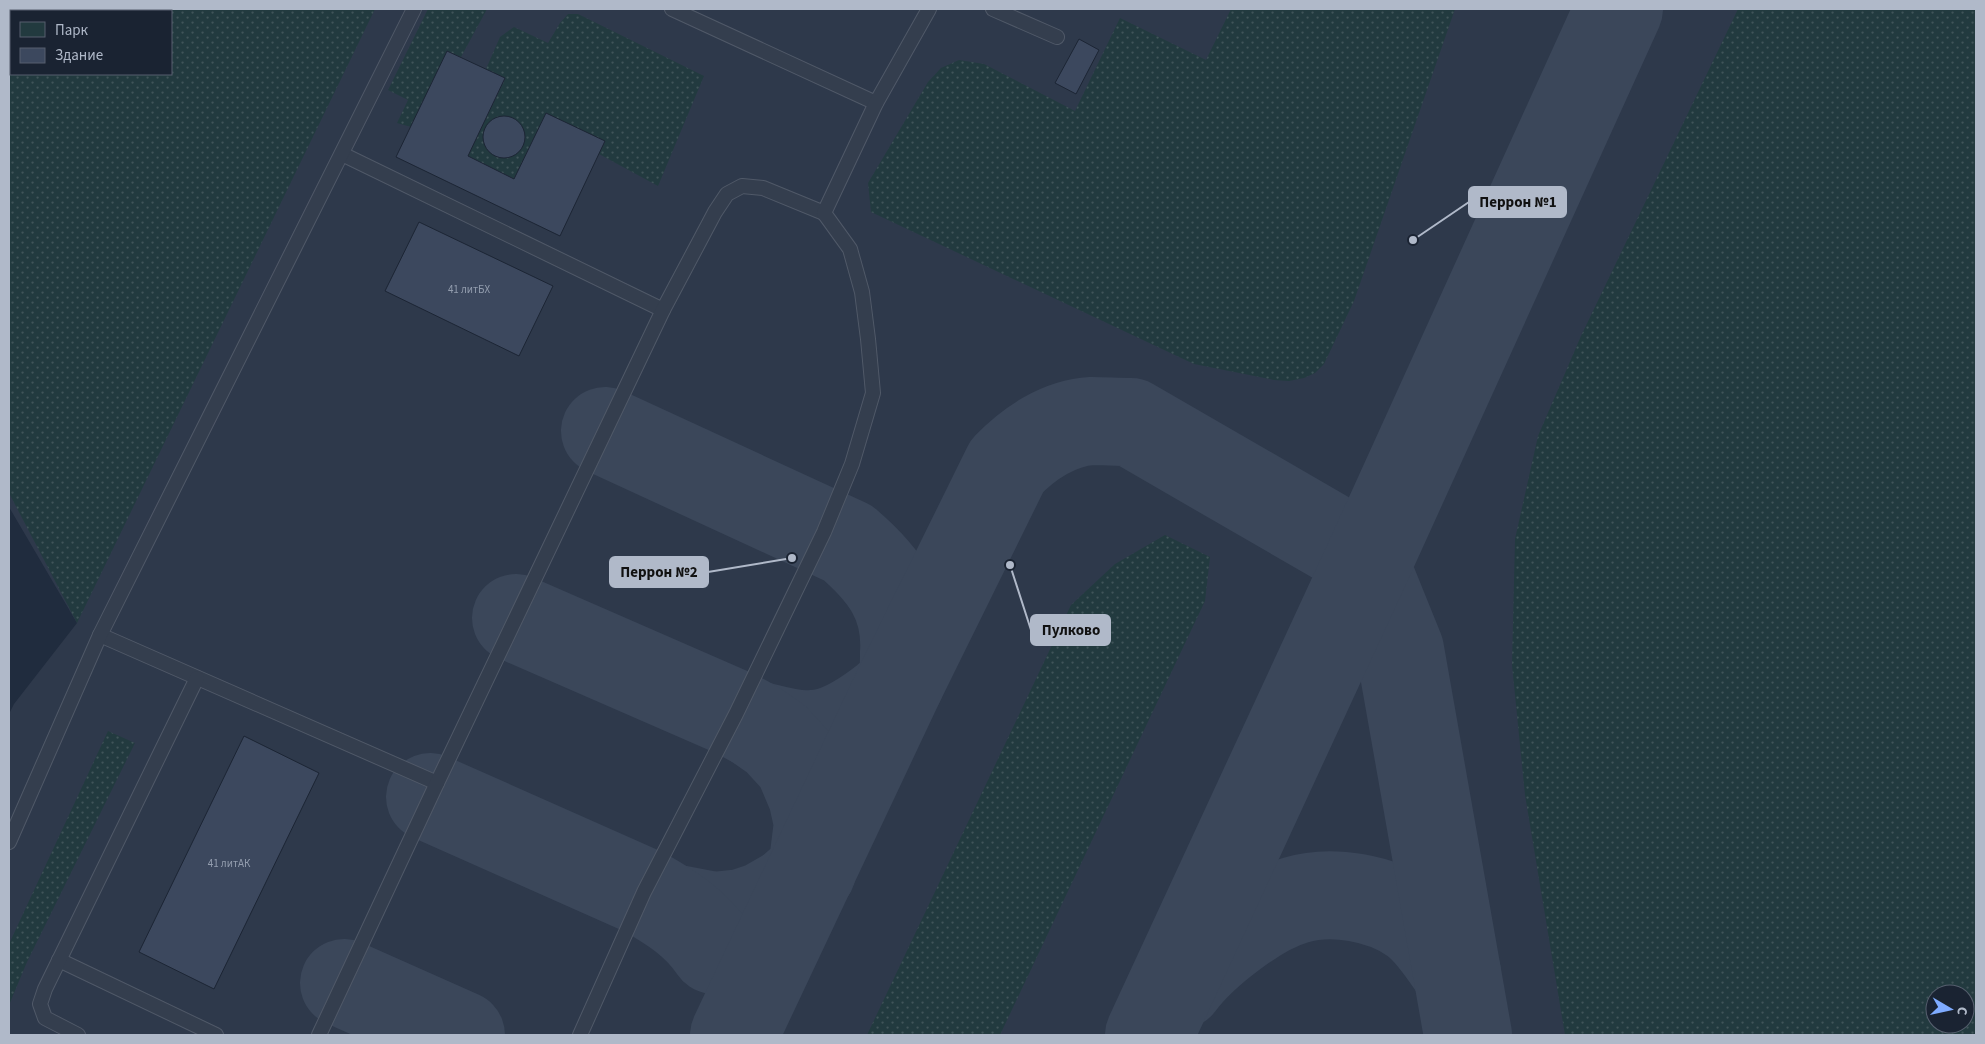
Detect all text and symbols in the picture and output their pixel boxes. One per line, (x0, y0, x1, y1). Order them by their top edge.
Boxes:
legend (10, 10, 172, 75)
text: Парк (55, 20, 89, 41)
text: Здание (55, 45, 103, 66)
callout: Перрон №1 (1469, 187, 1566, 217)
text: Перрон №1 (1479, 192, 1557, 213)
house number: 41 литБХ (448, 282, 490, 297)
callout: Перрон №2 (610, 557, 708, 587)
text: Перрон №2 (620, 562, 698, 583)
callout: Пулково (1031, 615, 1110, 645)
text: Пулково (1042, 620, 1100, 641)
house number: 41 литАК (208, 856, 251, 871)
north arrow (1925, 984, 1975, 1034)
text: С (1951, 1005, 1972, 1016)

